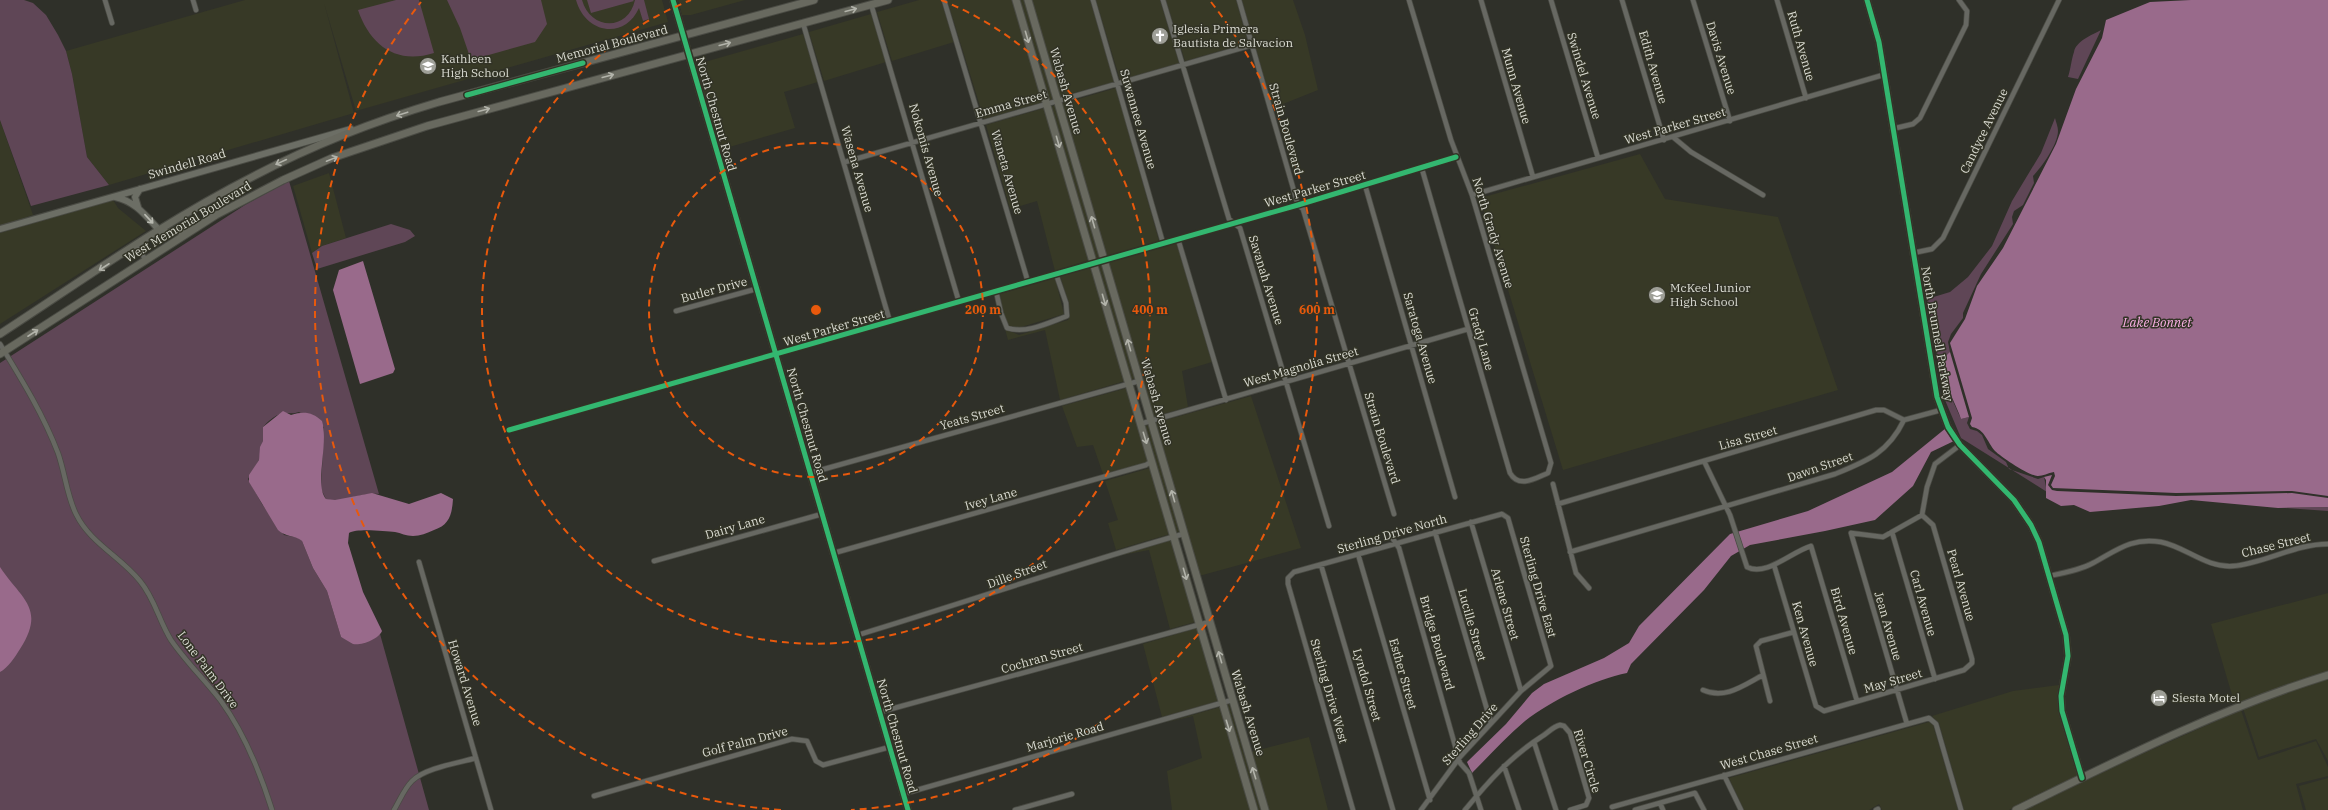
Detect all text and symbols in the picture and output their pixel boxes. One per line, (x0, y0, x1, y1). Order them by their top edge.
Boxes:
one-way arrow (844, 6, 857, 13)
street label: Ruth Avenue (1784, 9, 1819, 83)
street label: Davis Avenue (1703, 19, 1740, 96)
street label: Memorial Boulevard (554, 21, 669, 66)
place label: Iglesia Primera Bautista de Salvacion (1173, 21, 1294, 50)
church icon: Iglesia Primera Bautista de Salvacion (1150, 26, 1170, 46)
street label: Edith Avenue (1636, 29, 1671, 105)
one-way arrow (1024, 31, 1031, 44)
street label: Swindel Avenue (1564, 31, 1605, 121)
one-way arrow (719, 40, 732, 47)
street label: Wabash Avenue (1047, 46, 1086, 136)
street label: Munn Avenue (1498, 46, 1534, 126)
place label: Kathleen High School (441, 51, 509, 80)
street label: North Chestnut Road (693, 55, 740, 173)
school or university icon: Kathleen High School (418, 56, 438, 76)
street label: Suwannee Avenue (1117, 67, 1160, 171)
one-way arrow (602, 72, 615, 79)
street label: Strain Boulevard (1266, 81, 1307, 177)
street label: Emma Street (973, 86, 1048, 121)
street label: Candyce Avenue (1956, 86, 2011, 176)
street label: Nokomis Avenue (906, 102, 947, 198)
street label: West Parker Street (1623, 104, 1727, 147)
one-way arrow (478, 106, 491, 113)
one-way arrow (395, 111, 408, 118)
street label: Wasena Avenue (838, 124, 877, 214)
street label: Waneta Avenue (988, 128, 1027, 216)
one-way arrow (1055, 135, 1062, 148)
street label: Swindell Road (146, 145, 227, 182)
one-way arrow (325, 154, 337, 162)
one-way arrow (275, 159, 287, 166)
street label: West Parker Street (1263, 167, 1367, 210)
street label: North Grady Avenue (1469, 176, 1517, 290)
street label: West Memorial Boulevard (122, 178, 254, 265)
one-way arrow (144, 214, 154, 224)
one-way arrow (1089, 216, 1096, 229)
street label: Savanah Avenue (1246, 233, 1287, 326)
one-way arrow (99, 263, 110, 271)
street label: North Brunnell Parkway (1918, 265, 1957, 403)
street label: Butler Drive (679, 273, 749, 306)
place label: McKeel Junior High School (1670, 280, 1751, 309)
school or university icon: McKeel Junior High School (1647, 285, 1667, 305)
street label: Saratoga Avenue (1400, 290, 1441, 385)
one-way arrow (1101, 293, 1108, 306)
text: 200 m (965, 302, 1001, 317)
text: 400 m (1132, 302, 1168, 317)
text: 600 m (1299, 302, 1335, 317)
centre of rings (809, 303, 823, 317)
street label: West Parker Street (782, 306, 886, 349)
street label: Grady Lane (1465, 306, 1498, 372)
water label: Lake Bonnet (2121, 314, 2192, 331)
one-way arrow (27, 329, 38, 337)
one-way arrow (1125, 338, 1132, 351)
street label: West Magnolia Street (1242, 343, 1360, 390)
street label: Wabash Avenue (1138, 357, 1177, 447)
street label: North Chestnut Road (784, 366, 831, 484)
street label: Strain Boulevard (1361, 390, 1404, 486)
street label: Yeats Street (938, 400, 1006, 433)
street label: Lisa Street (1717, 422, 1779, 453)
one-way arrow (1142, 431, 1149, 444)
street label: Dawn Street (1785, 448, 1855, 485)
street label: Ivey Lane (963, 484, 1019, 513)
one-way arrow (1169, 490, 1176, 503)
street label: Dairy Lane (703, 511, 766, 542)
street label: Sterling Drive North (1335, 511, 1449, 556)
street label: Chase Street (2240, 529, 2312, 560)
street label: Sterling Drive East (1517, 534, 1560, 639)
street label: Pearl Avenue (1944, 547, 1979, 623)
street label: Dille Street (985, 556, 1049, 591)
street label: Arlene Street (1488, 566, 1523, 642)
one-way arrow (1182, 567, 1189, 580)
street label: Carl Avenue (1907, 568, 1940, 638)
street label: Bird Avenue (1828, 585, 1861, 656)
street label: Lucille Street (1455, 587, 1490, 663)
street label: Jean Avenue (1871, 590, 1905, 662)
street label: Bridge Boulevard (1417, 594, 1458, 692)
street label: Ken Avenue (1789, 599, 1822, 668)
street label: Lone Palm Drive (174, 628, 242, 711)
street label: Esther Street (1386, 636, 1421, 711)
street label: Sterling Drive West (1307, 637, 1352, 745)
street label: Howard Avenue (445, 638, 486, 728)
street label: Cochran Street (999, 639, 1084, 676)
street label: Lyndol Street (1350, 647, 1385, 723)
one-way arrow (1216, 651, 1223, 664)
street label: May Street (1862, 665, 1924, 696)
street label: Wabash Avenue (1228, 668, 1269, 758)
street label: North Chestnut Road (874, 677, 921, 795)
hotel icon: Siesta Motel (2149, 688, 2169, 708)
place label: Siesta Motel (2172, 690, 2241, 705)
street label: Sterling Drive (1438, 699, 1501, 768)
street label: Marjorie Road (1025, 718, 1105, 755)
one-way arrow (1225, 719, 1232, 732)
street label: Golf Palm Drive (700, 723, 789, 760)
street label: River Circle (1571, 727, 1604, 795)
street label: West Chase Street (1718, 730, 1819, 773)
one-way arrow (1250, 766, 1257, 779)

